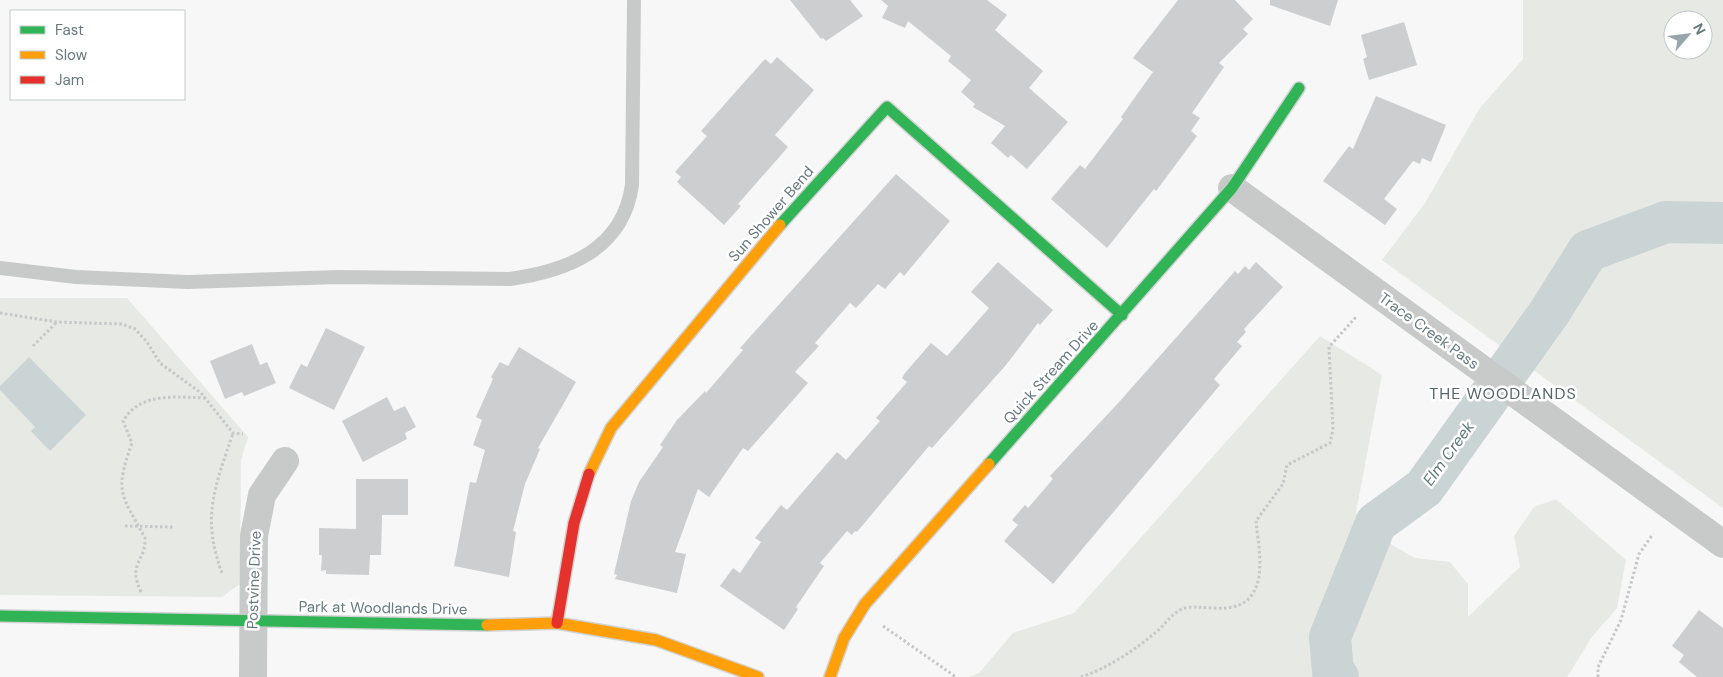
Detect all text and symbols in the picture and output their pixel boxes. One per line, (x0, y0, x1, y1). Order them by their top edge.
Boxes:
legend (10, 10, 185, 100)
north arrow (1663, 10, 1713, 60)
text: Fast (55, 20, 84, 40)
text: N (1689, 20, 1710, 38)
text: Slow (55, 45, 88, 65)
text: Jam (55, 70, 84, 90)
street label: Sun Shower Bend (724, 162, 818, 266)
street label: Trace Creek Pass (1375, 288, 1483, 374)
street label: Quick Stream Drive (999, 316, 1103, 428)
district label: THE WOODLANDS (1429, 383, 1577, 404)
water label: Elm Creek (1418, 416, 1479, 490)
street label: Postvine Drive (242, 530, 266, 630)
street label: Park at Woodlands Drive (298, 597, 468, 619)

